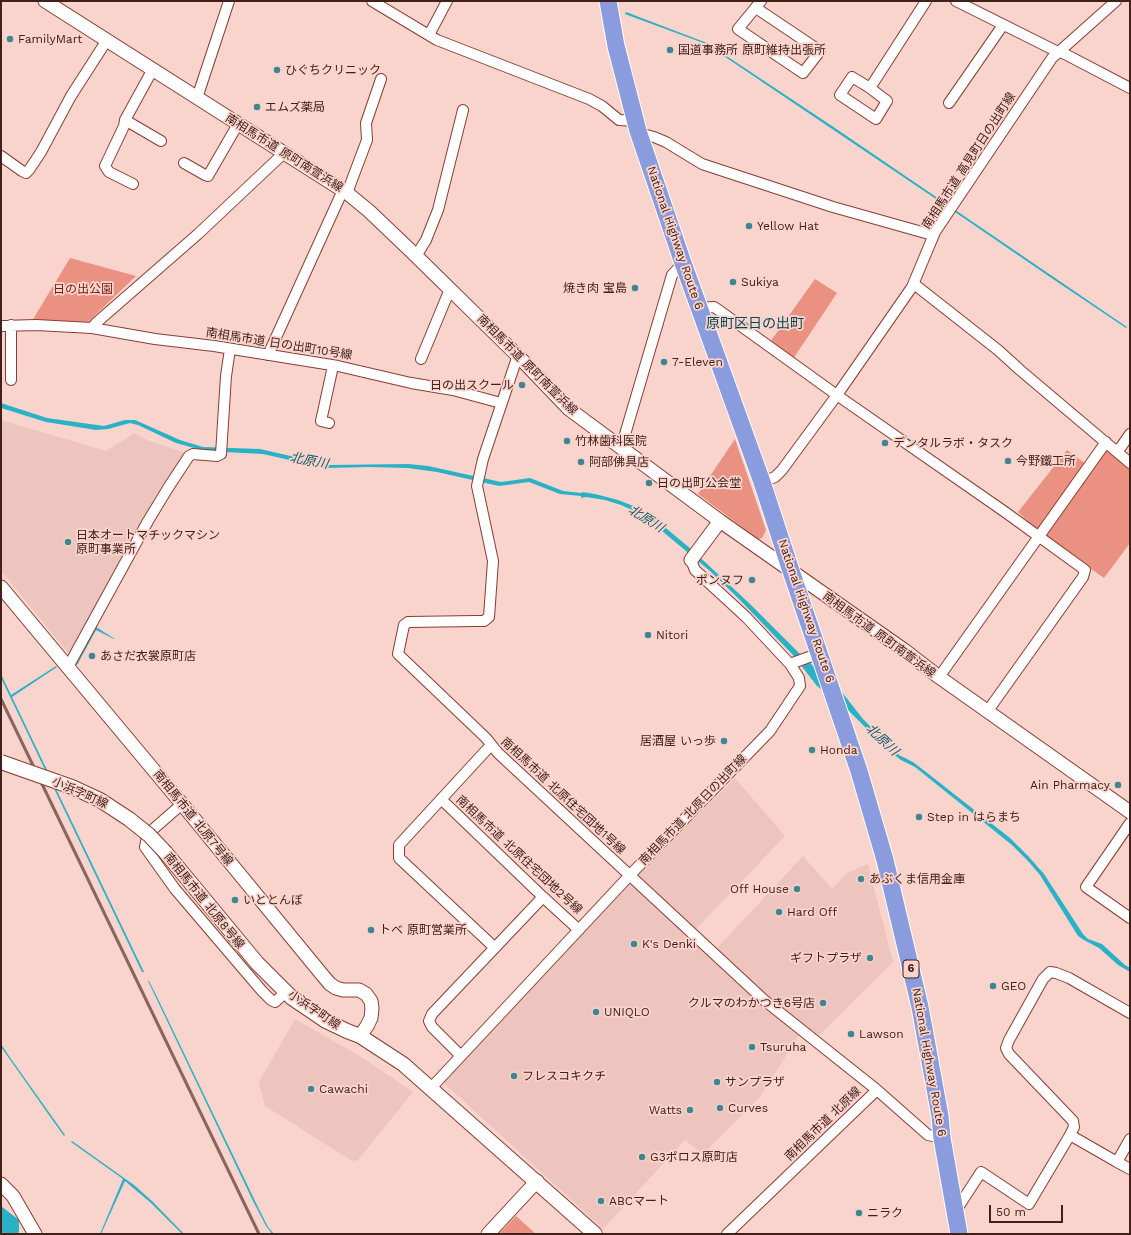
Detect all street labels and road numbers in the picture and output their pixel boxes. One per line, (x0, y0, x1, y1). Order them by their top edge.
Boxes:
street label: 南相馬市道 高見町日の出町線 (919, 90, 1019, 232)
street label: 南相馬市道 原町南萱浜線 (222, 111, 346, 195)
street label: National Highway Route 6 (644, 164, 706, 312)
street label: 南相馬市道 原町南萱浜線 (474, 312, 580, 418)
street label: 南相馬市道 日の出町10号線 (205, 325, 353, 363)
street label: National Highway Route 6 (775, 537, 837, 685)
street label: 南相馬市道 原町南萱浜線 (820, 589, 938, 681)
street label: 南相馬市道 北原住宅団地1号線 (498, 735, 628, 857)
street label: 南相馬市道 北原日の出町線 (636, 752, 750, 868)
street label: 南相馬市道 北原7号線 (150, 767, 236, 869)
street label: 小浜字町線 (50, 774, 110, 812)
street label: 南相馬市道 北原住宅団地2号線 (453, 793, 585, 917)
street label: 南相馬市道 北原8号線 (161, 850, 247, 952)
road number: 6 (903, 960, 919, 978)
street label: 小浜字町線 (285, 987, 343, 1033)
street label: National Highway Route 6 (909, 987, 949, 1137)
street label: 南相馬市道 北原線 (782, 1084, 864, 1164)

